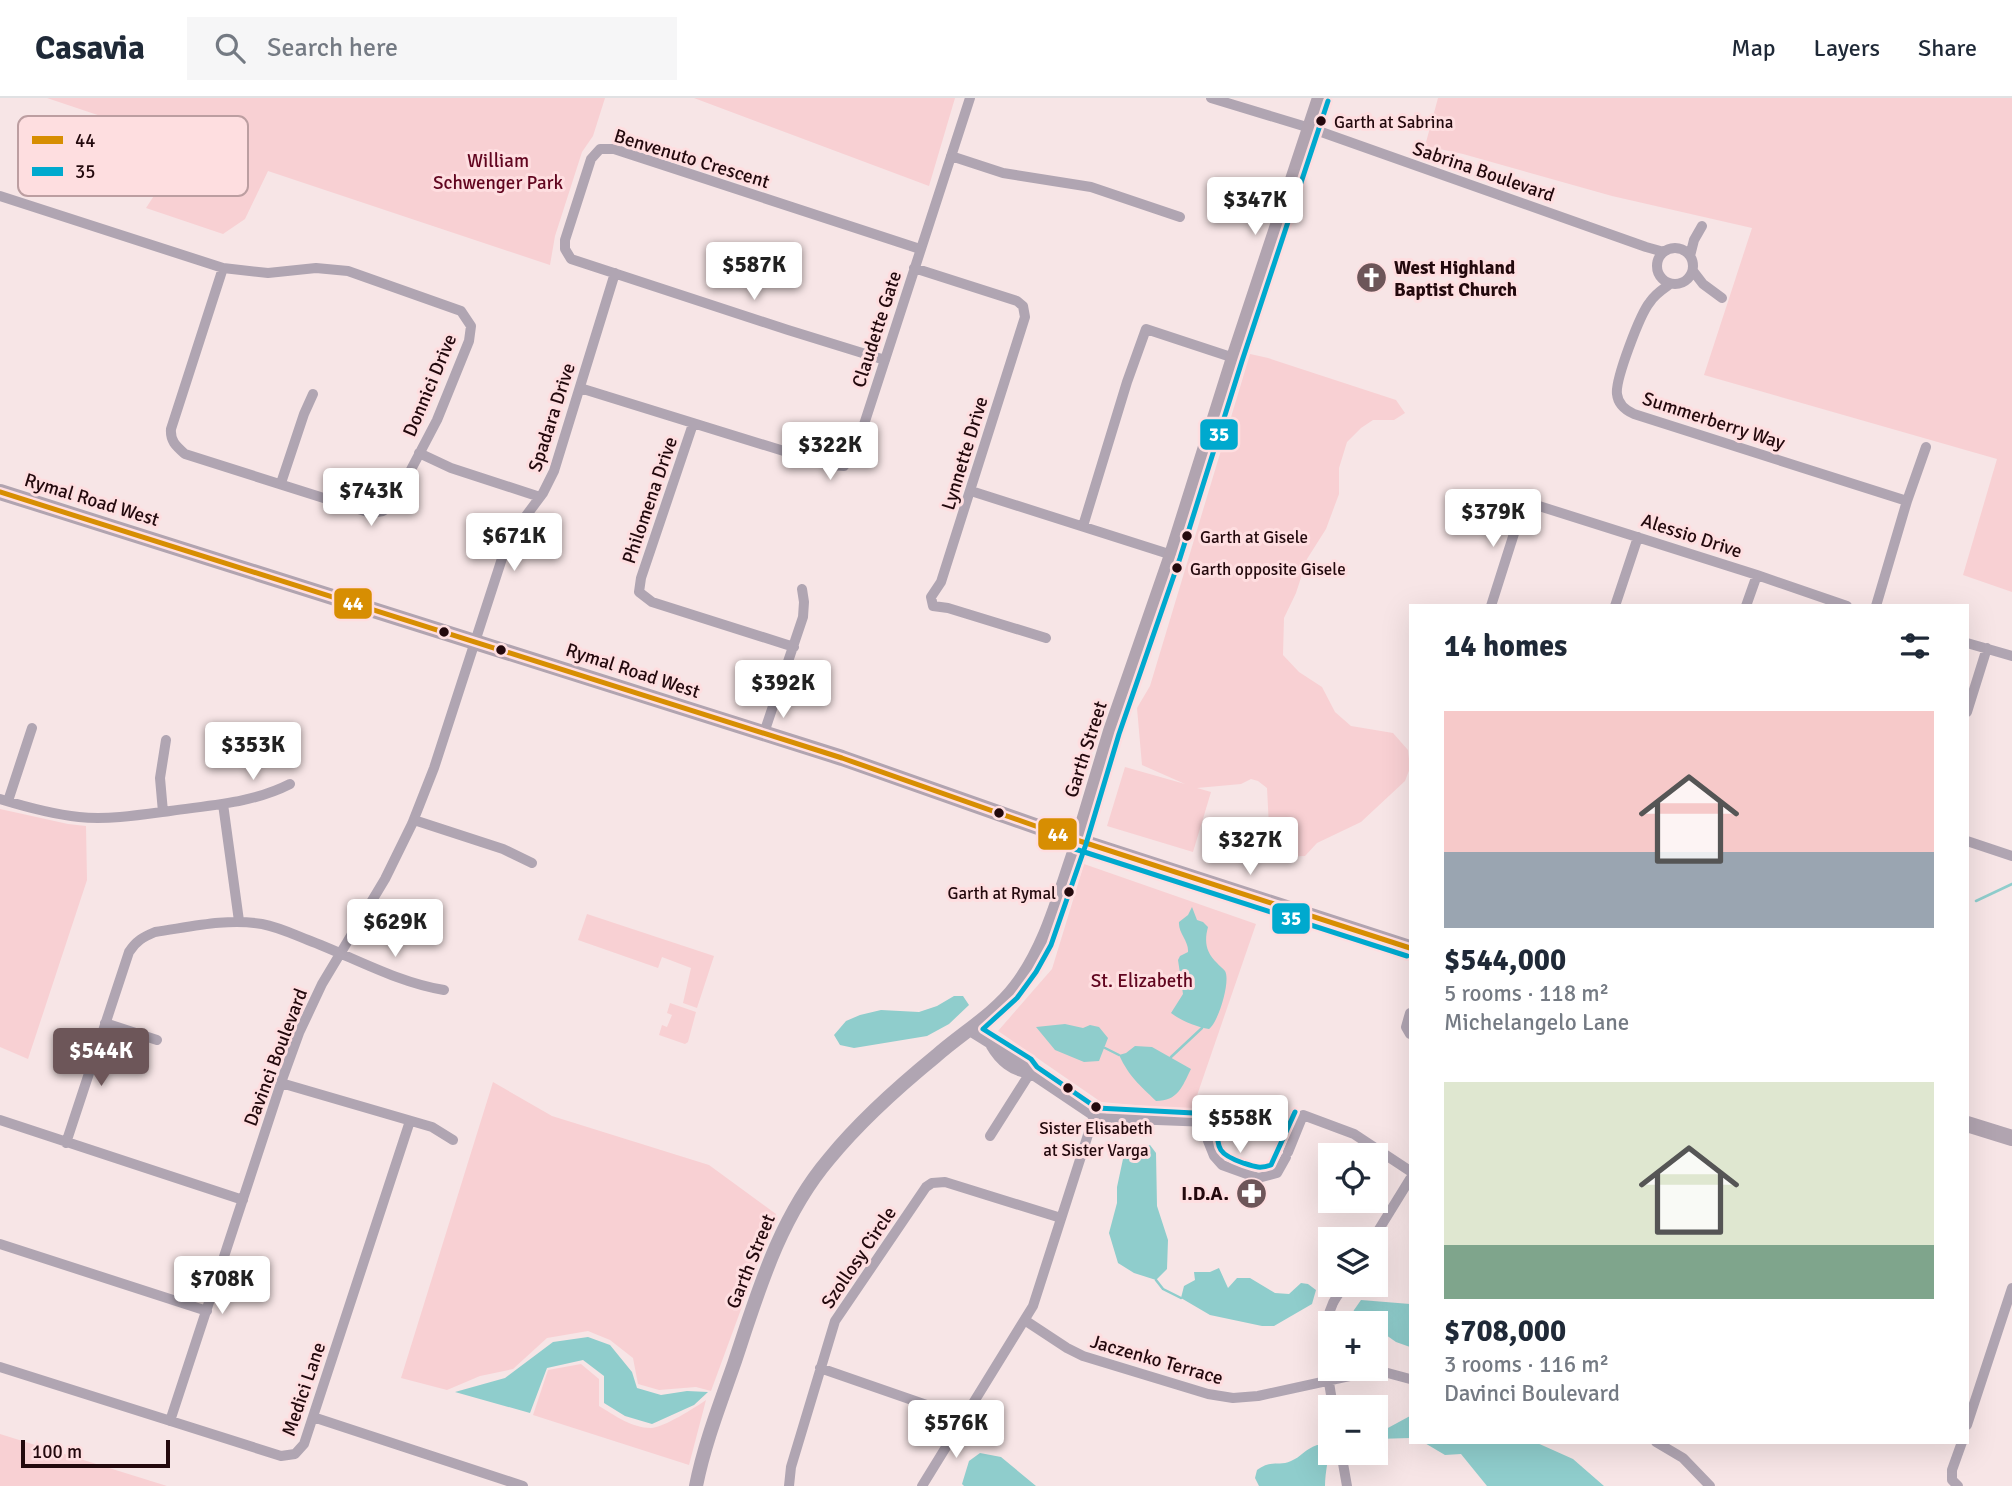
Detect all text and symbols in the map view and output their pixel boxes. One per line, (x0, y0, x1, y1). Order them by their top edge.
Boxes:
search box (187, 17, 677, 80)
text: Casavia (35, 28, 145, 69)
icon: search (211, 29, 249, 67)
text: Search here (267, 32, 398, 64)
text: Map (1731, 33, 1776, 63)
text: Layers (1814, 33, 1880, 63)
text: Share (1918, 33, 1977, 63)
place label: Garth at Sabrina (1334, 112, 1453, 133)
marker: Garth at Sabrina (1314, 114, 1328, 128)
legend (18, 116, 248, 196)
street label: Benvenuto Crescent (611, 124, 773, 194)
text: 44 (75, 129, 96, 153)
street label: Sabrina Boulevard (1410, 136, 1558, 207)
park label: William Schwenger Park (433, 149, 564, 195)
text: 35 (75, 160, 96, 184)
pin: $347K (1206, 178, 1304, 237)
text: $347K (1223, 185, 1287, 214)
pin: $587K (705, 242, 803, 302)
text: $587K (722, 250, 786, 279)
place label: West Highland Baptist Church (1394, 256, 1517, 302)
church icon: West Highland Baptist Church (1354, 261, 1388, 295)
street label: Claudette Gate (847, 268, 907, 391)
street label: Donnici Drive (398, 331, 462, 440)
street label: Spadara Drive (523, 360, 581, 475)
street label: Summerberry Way (1639, 387, 1788, 455)
street label: Lynnette Drive (936, 394, 994, 513)
line badge: 35 (1199, 418, 1239, 451)
pin: $322K (781, 422, 879, 482)
text: 35 (1209, 423, 1229, 447)
text: $322K (798, 430, 862, 459)
street label: Philomena Drive (617, 434, 683, 567)
street label: Rymal Road West (21, 468, 162, 532)
pin: $743K (322, 468, 420, 528)
text: $743K (339, 476, 403, 505)
pin: $379K (1444, 490, 1542, 549)
text: $379K (1461, 497, 1525, 526)
street label: Alessio Drive (1638, 508, 1745, 564)
pin: $671K (465, 514, 563, 573)
text: $671K (482, 521, 546, 550)
place label: Garth at Gisele (1200, 527, 1308, 548)
marker: Garth at Gisele (1180, 529, 1194, 543)
place label: Garth opposite Gisele (1190, 559, 1346, 580)
marker: Garth opposite Gisele (1170, 561, 1184, 575)
line badge: 44 (333, 587, 373, 620)
text: 44 (343, 592, 363, 616)
unlabelled marker (437, 625, 451, 639)
icon: filters (1896, 627, 1934, 665)
text: 14 homes (1444, 628, 1567, 665)
street label: Rymal Road West (563, 638, 703, 704)
unlabelled marker (494, 643, 508, 657)
pin: $392K (734, 660, 832, 720)
text: $392K (751, 668, 815, 697)
street label: Garth Street (1059, 698, 1113, 801)
pin: $353K (204, 722, 302, 782)
text: $353K (221, 730, 285, 759)
icon: home (1626, 756, 1752, 882)
unlabelled marker (992, 806, 1006, 820)
line badge: 44 (1037, 817, 1078, 851)
pin: $327K (1201, 818, 1299, 877)
text: 44 (1048, 823, 1068, 847)
text: $327K (1218, 825, 1282, 854)
place label: Garth at Rymal (947, 883, 1056, 904)
marker: Garth at Rymal (1062, 885, 1076, 899)
pin: $629K (346, 900, 444, 959)
line badge: 35 (1271, 902, 1311, 935)
text: $629K (363, 907, 427, 936)
text: 35 (1281, 907, 1301, 931)
text: $544,000 (1444, 942, 1566, 979)
park label: St. Elizabeth (1091, 969, 1193, 993)
text: 5 rooms · 118 m² (1444, 979, 1609, 1008)
street label: Davinci Boulevard (239, 985, 313, 1130)
text: Michelangelo Lane (1444, 1008, 1629, 1037)
pin: $544K (52, 1028, 150, 1088)
text: $544K (69, 1036, 133, 1065)
unlabelled marker (1061, 1081, 1075, 1095)
pin: $558K (1191, 1096, 1289, 1155)
marker: Sister Elisabeth at Sister Varga (1089, 1100, 1103, 1114)
text: $558K (1208, 1103, 1272, 1132)
place label: Sister Elisabeth at Sister Varga (1039, 1118, 1153, 1161)
icon: home (1626, 1127, 1752, 1253)
map controls (1318, 1143, 1388, 1465)
button: locate (1318, 1143, 1388, 1213)
pharmacy icon: I.D.A. (1235, 1176, 1269, 1210)
place label: I.D.A. (1181, 1182, 1229, 1206)
street label: Szollosy Circle (816, 1202, 902, 1313)
street label: Garth Street (721, 1210, 781, 1312)
button: layers (1318, 1227, 1388, 1297)
pin: $708K (173, 1256, 271, 1316)
text: $708K (190, 1264, 254, 1293)
button: + (1318, 1311, 1388, 1381)
text: $708,000 (1444, 1313, 1566, 1350)
street label: Jaczenko Terrace (1088, 1330, 1226, 1390)
street label: Medici Lane (277, 1339, 331, 1439)
text: 3 rooms · 116 m² (1444, 1350, 1609, 1379)
text: Davinci Boulevard (1444, 1379, 1620, 1408)
button: − (1318, 1395, 1388, 1465)
pin: $576K (907, 1400, 1005, 1460)
text: $576K (924, 1408, 988, 1437)
scale bar (21, 1437, 170, 1469)
text: 100 m (32, 1440, 82, 1464)

